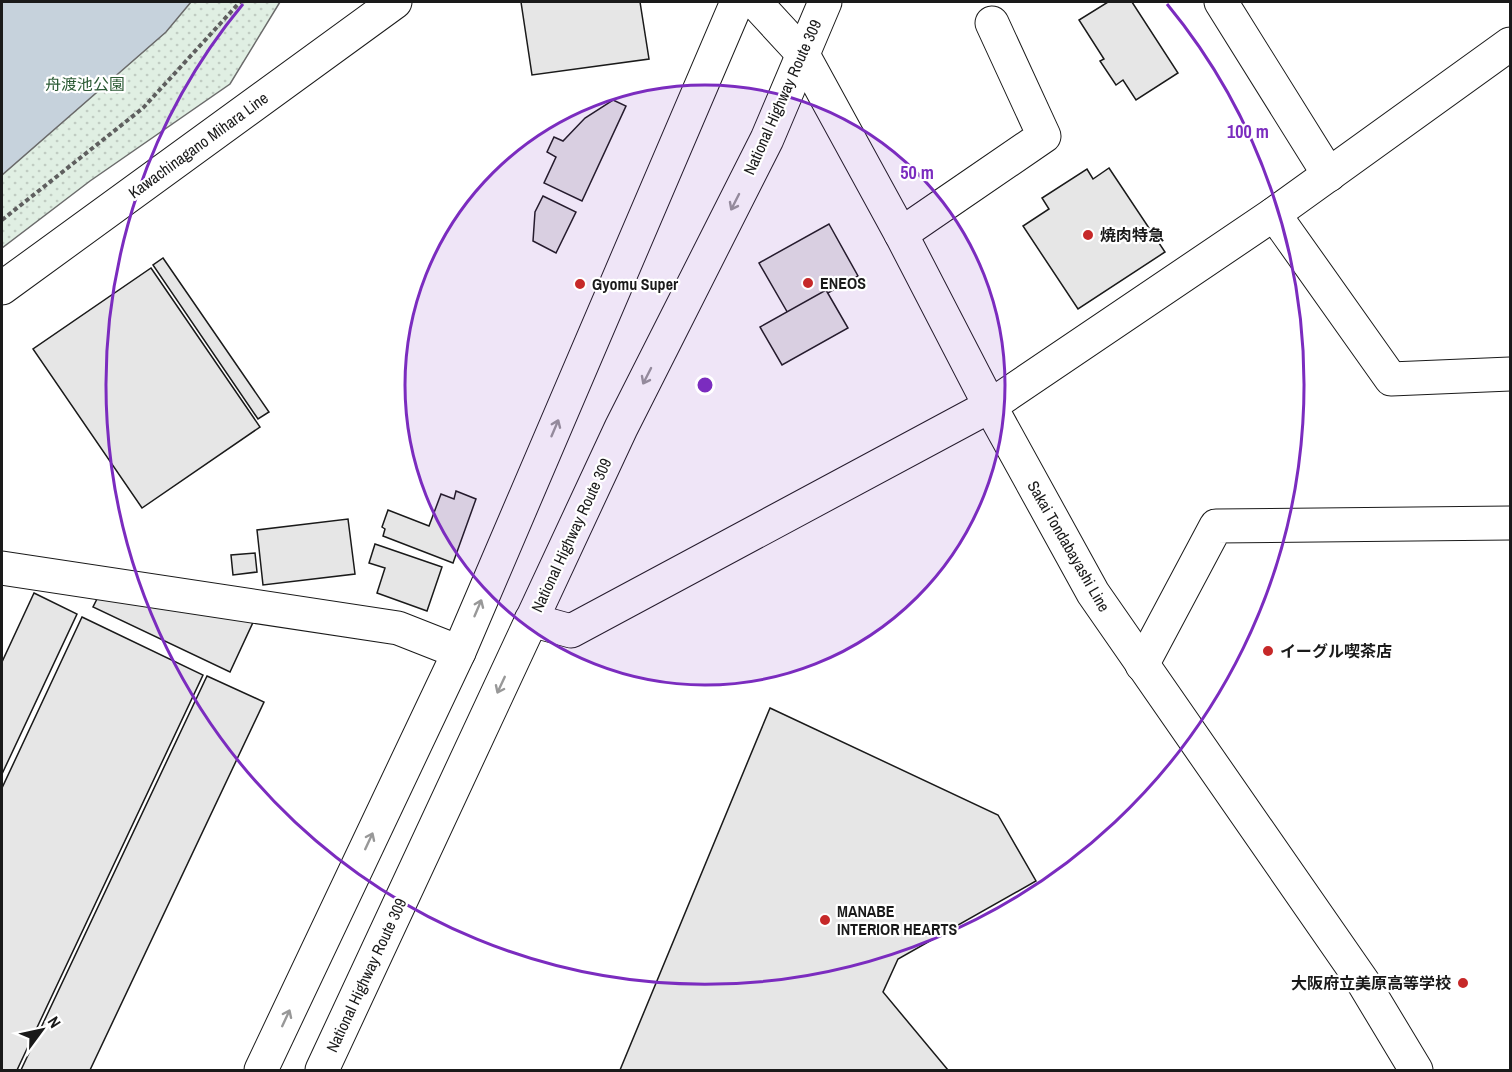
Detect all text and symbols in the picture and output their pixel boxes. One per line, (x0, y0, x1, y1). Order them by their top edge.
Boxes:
street label: National Highway Route 309 (738, 16, 826, 178)
park label: 舟渡池公園 (45, 73, 125, 95)
street label: Kawachinagano Mihara Line (124, 87, 272, 203)
text: 100 m (1227, 119, 1269, 144)
text: 50 m (900, 160, 934, 185)
one-way arrow (729, 193, 741, 210)
place label: 焼肉特急 (1100, 224, 1164, 246)
marker: 焼肉特急 (1081, 228, 1095, 242)
place label: ENEOS (820, 272, 866, 294)
place label: Gyomu Super (592, 273, 679, 295)
marker: ENEOS (801, 276, 815, 290)
marker: Gyomu Super (573, 277, 587, 291)
one-way arrow (641, 367, 653, 384)
centre of rings (695, 375, 715, 395)
one-way arrow (550, 420, 561, 438)
street label: National Highway Route 309 (526, 454, 616, 616)
street label: Sakai Tondabayashi Line (1023, 476, 1115, 616)
one-way arrow (473, 599, 484, 617)
place label: イーグル喫茶店 (1280, 640, 1392, 662)
marker: イーグル喫茶店 (1261, 644, 1275, 658)
one-way arrow (495, 676, 507, 694)
one-way arrow (364, 833, 376, 851)
street label: National Highway Route 309 (321, 894, 411, 1056)
place label: MANABE INTERIOR HEARTS (837, 900, 958, 940)
marker: MANABE INTERIOR HEARTS (818, 913, 832, 927)
place label: 大阪府立美原高等学校 (1291, 972, 1451, 994)
marker: 大阪府立美原高等学校 (1456, 976, 1470, 990)
north arrow (12, 1000, 72, 1060)
one-way arrow (280, 1009, 292, 1027)
text: N (43, 1012, 66, 1032)

